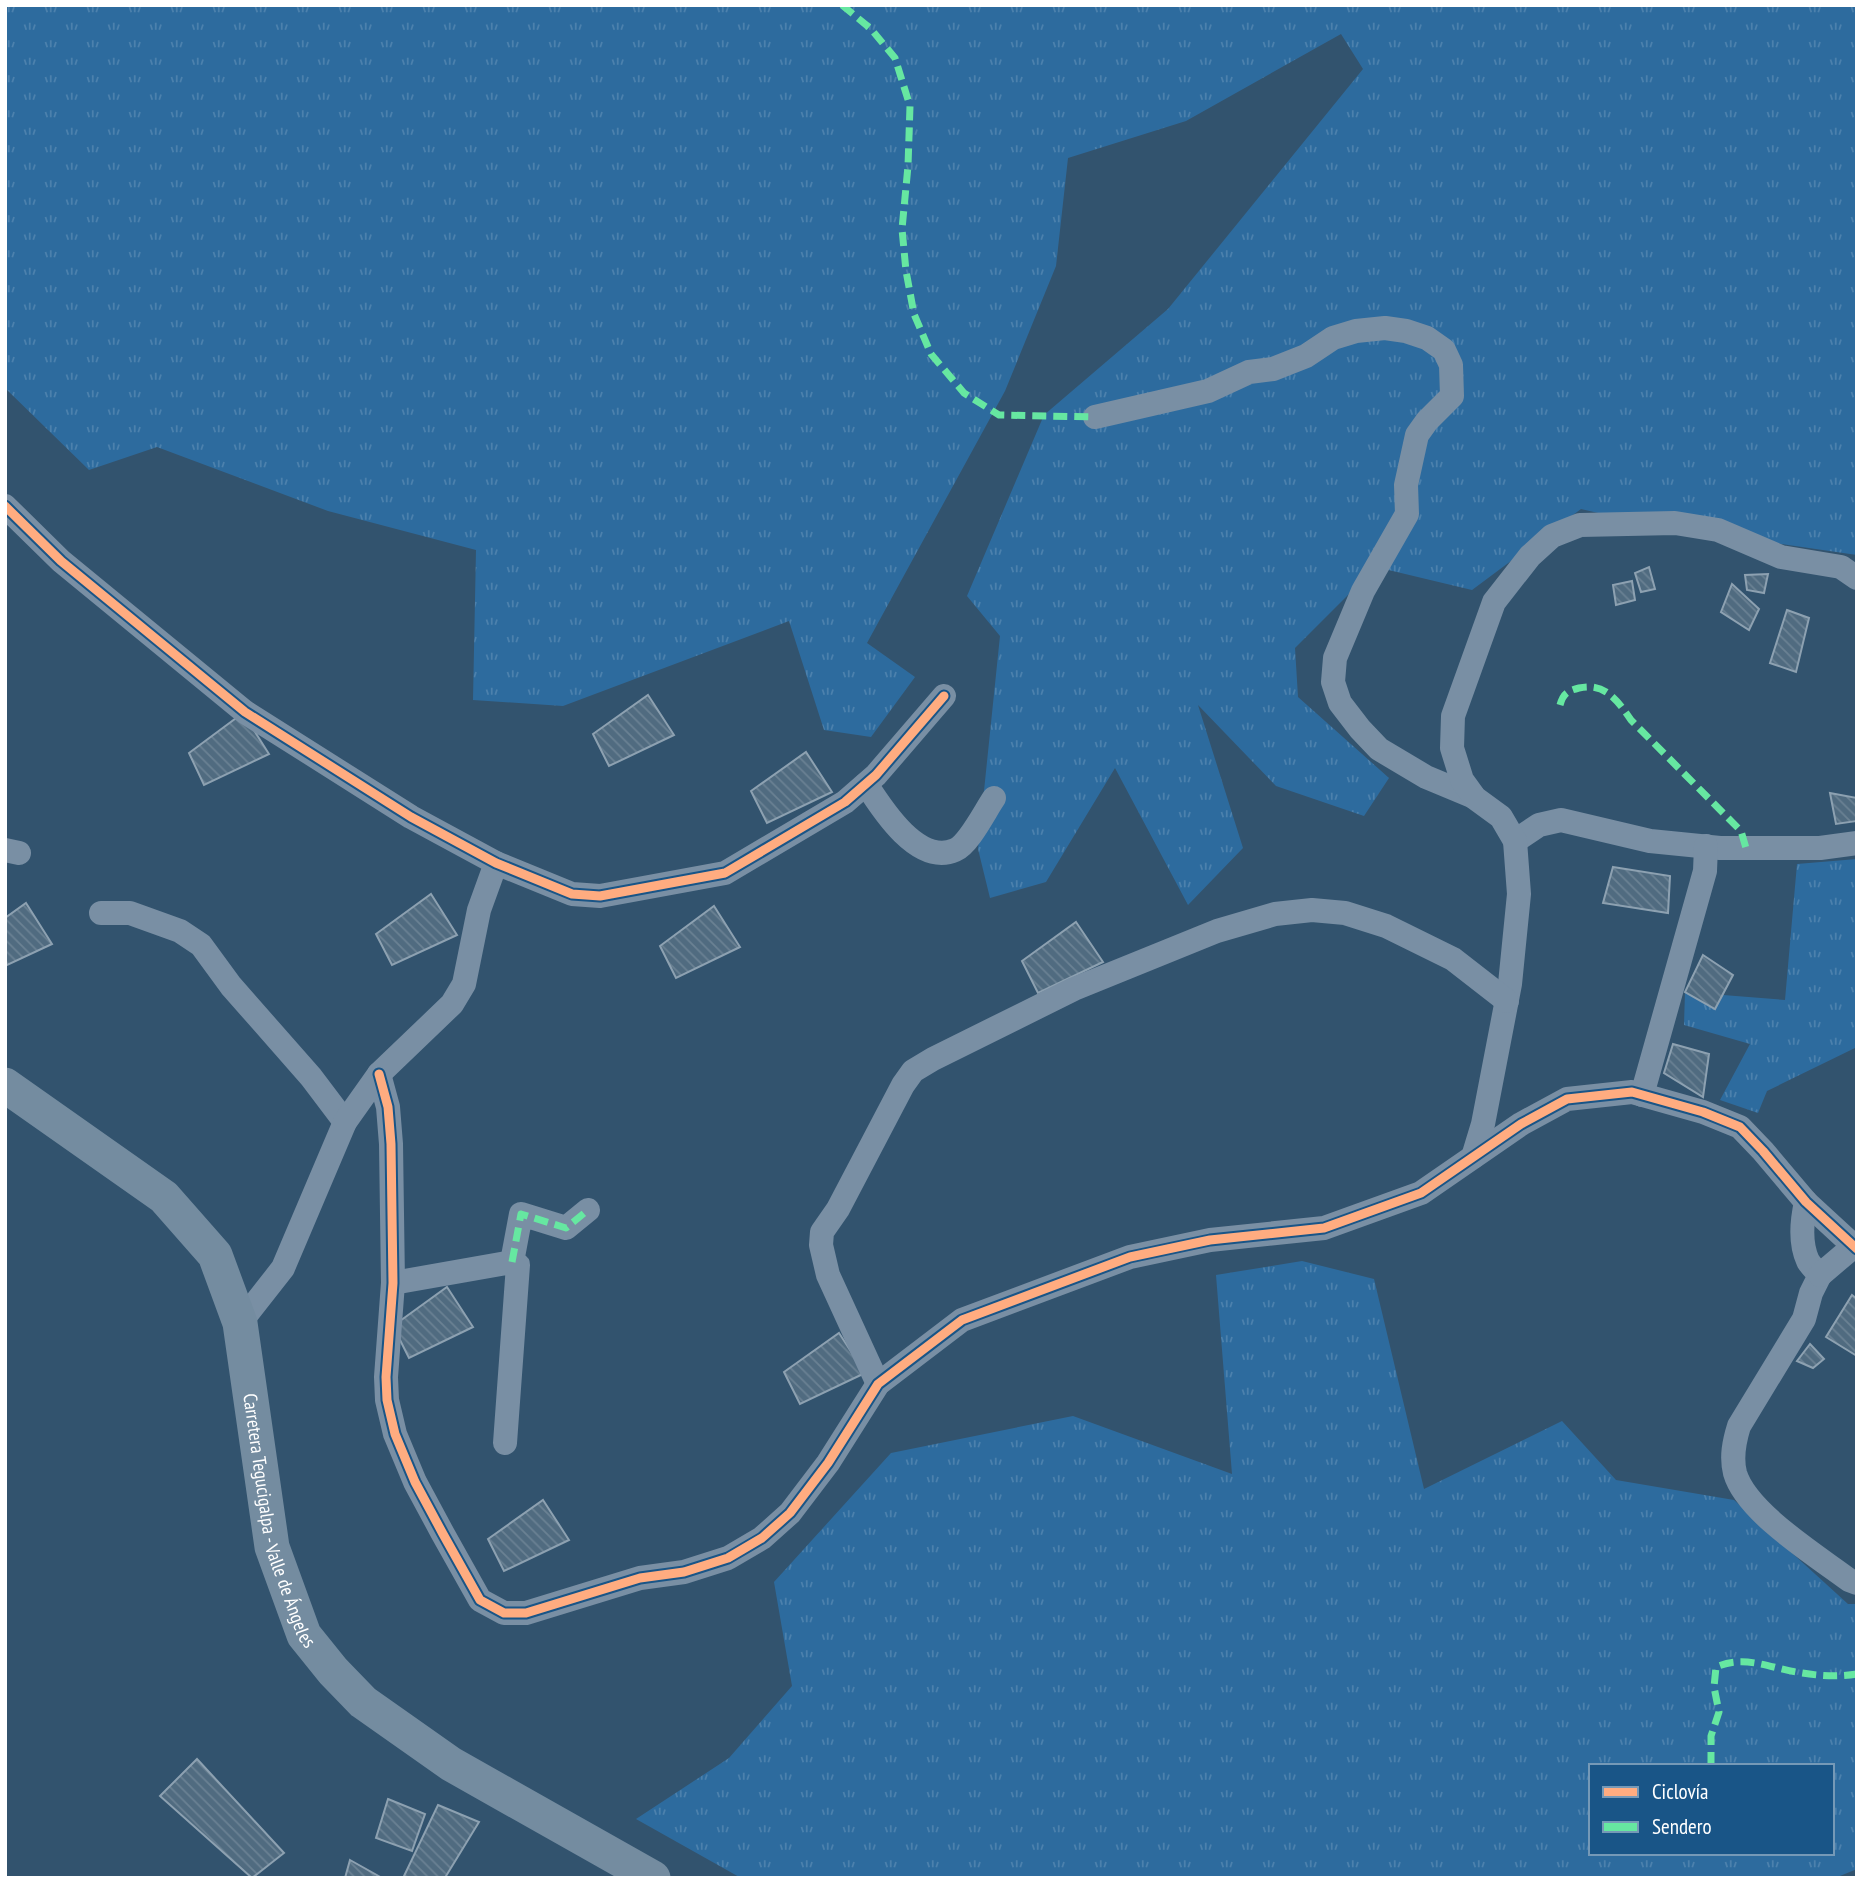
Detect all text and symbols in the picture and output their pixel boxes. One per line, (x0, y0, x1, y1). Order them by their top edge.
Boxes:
street label: Carretera Tegucigalpa - Valle de Ángeles (238, 1392, 321, 1652)
legend (1589, 1764, 1834, 1855)
text: Ciclovía (1652, 1778, 1709, 1805)
text: Sendero (1652, 1813, 1711, 1840)

